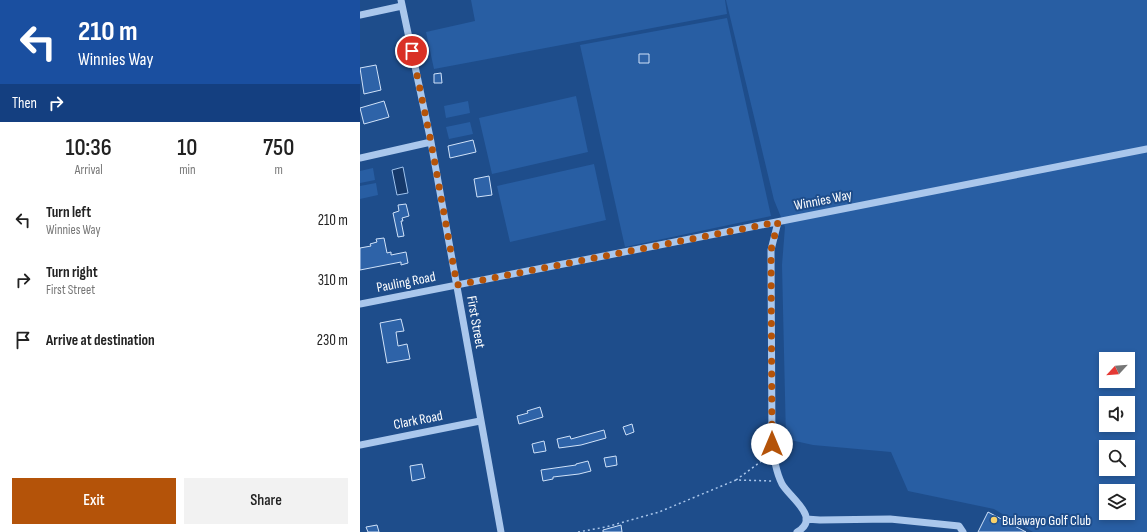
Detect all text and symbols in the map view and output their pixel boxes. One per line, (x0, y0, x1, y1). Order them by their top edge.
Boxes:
text: 210 m (78, 15, 138, 48)
icon: left (12, 16, 64, 68)
pin (395, 34, 429, 68)
icon: arrive (401, 40, 423, 62)
text: Winnies Way (78, 49, 153, 70)
icon: right (45, 92, 67, 114)
text: Then (12, 94, 37, 113)
text: 10:36 (66, 133, 112, 162)
text: 10 (177, 133, 197, 162)
text: 750 (263, 133, 294, 162)
text: Arrival (75, 162, 103, 178)
text: min (179, 162, 196, 178)
text: m (275, 162, 283, 178)
street label: Winnies Way (793, 186, 854, 214)
text: Turn left (46, 203, 91, 222)
icon: left (12, 209, 34, 231)
text: 210 m (318, 211, 348, 230)
text: Winnies Way (46, 222, 100, 238)
text: Turn right (46, 263, 98, 282)
street label: Pauling Road (375, 268, 437, 296)
icon: right (12, 269, 34, 291)
text: 310 m (318, 271, 348, 290)
text: First Street (46, 282, 95, 298)
street label: First Street (463, 294, 489, 350)
icon: arrive (12, 329, 34, 351)
text: Arrive at destination (46, 331, 155, 350)
text: 230 m (317, 331, 348, 350)
north arrow (1099, 352, 1135, 388)
map controls (1099, 352, 1135, 520)
button: sound (1099, 396, 1135, 432)
street label: Clark Road (392, 407, 444, 433)
position arrow (751, 423, 793, 465)
button: search (1099, 440, 1135, 476)
button: Exit (12, 478, 176, 524)
button: Share (184, 478, 348, 524)
button: layers (1099, 484, 1135, 520)
place label: Bulawayo Golf Club (1002, 512, 1091, 529)
marker: Bulawayo Golf Club (989, 515, 999, 525)

